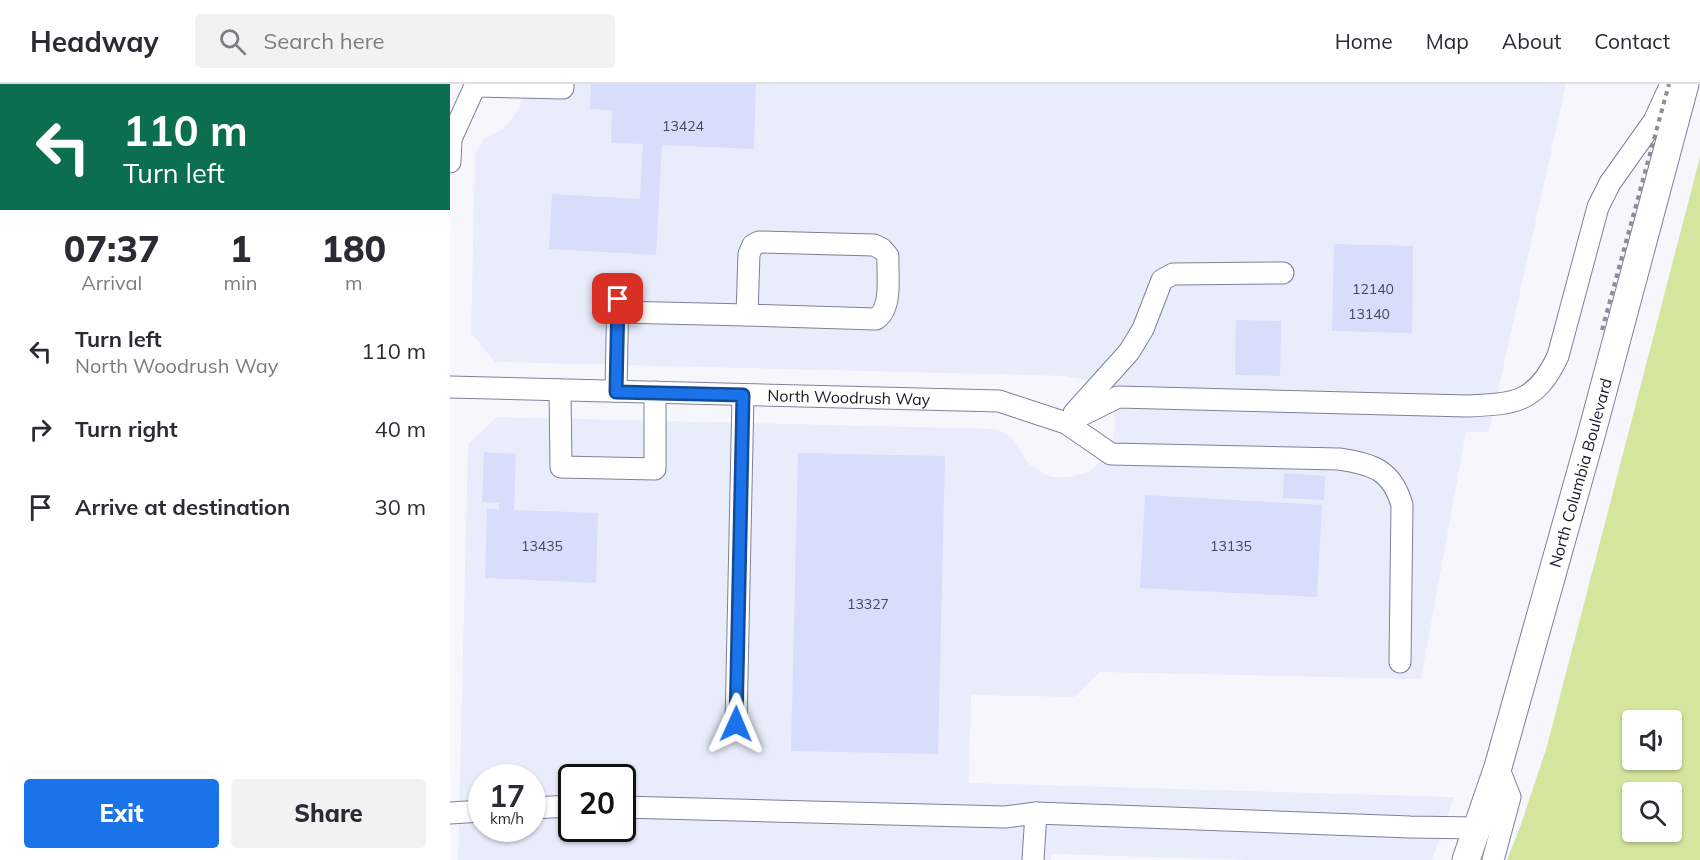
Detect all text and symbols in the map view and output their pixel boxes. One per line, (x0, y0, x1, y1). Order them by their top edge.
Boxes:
search box (195, 14, 615, 68)
text: Headway (30, 24, 159, 59)
icon: search (216, 25, 249, 58)
text: Search here (264, 27, 385, 55)
text: Home (1335, 28, 1393, 54)
text: Map (1426, 28, 1469, 54)
text: About (1502, 28, 1561, 54)
text: Contact (1594, 28, 1670, 54)
text: 110 m (123, 104, 248, 157)
icon: left (24, 108, 102, 186)
house number: 13424 (662, 117, 705, 135)
text: Turn left (123, 156, 225, 190)
text: 07:37 (64, 226, 160, 271)
text: 1 (230, 226, 251, 271)
text: 180 (321, 226, 386, 271)
text: Arrival (81, 270, 142, 295)
text: min (223, 270, 258, 295)
text: m (345, 270, 363, 295)
pin (592, 273, 643, 324)
house number: 12140 (1352, 280, 1394, 298)
icon: arrive (601, 282, 634, 315)
house number: 13140 (1348, 305, 1390, 323)
text: Turn left (75, 325, 162, 353)
icon: left (24, 335, 57, 368)
text: 110 m (361, 337, 426, 365)
text: North Woodrush Way (75, 353, 278, 378)
street label: North Columbia Boulevard (1545, 376, 1616, 569)
street label: North Woodrush Way (767, 385, 931, 409)
icon: right (24, 413, 57, 446)
text: Turn right (75, 415, 178, 443)
text: 40 m (375, 415, 426, 443)
icon: arrive (24, 491, 57, 524)
text: Arrive at destination (75, 493, 290, 521)
text: 30 m (375, 493, 426, 521)
house number: 13435 (521, 537, 563, 555)
house number: 13135 (1210, 537, 1252, 555)
house number: 13327 (847, 595, 889, 613)
position arrow (704, 692, 768, 756)
map controls (1622, 710, 1682, 842)
button: sound (1622, 710, 1682, 770)
speed limit sign: 20 (558, 764, 636, 842)
text: 17 (489, 777, 525, 815)
button: Exit (24, 779, 219, 848)
button: Share (231, 779, 426, 848)
button: search (1622, 782, 1682, 842)
text: km/h (490, 809, 524, 828)

